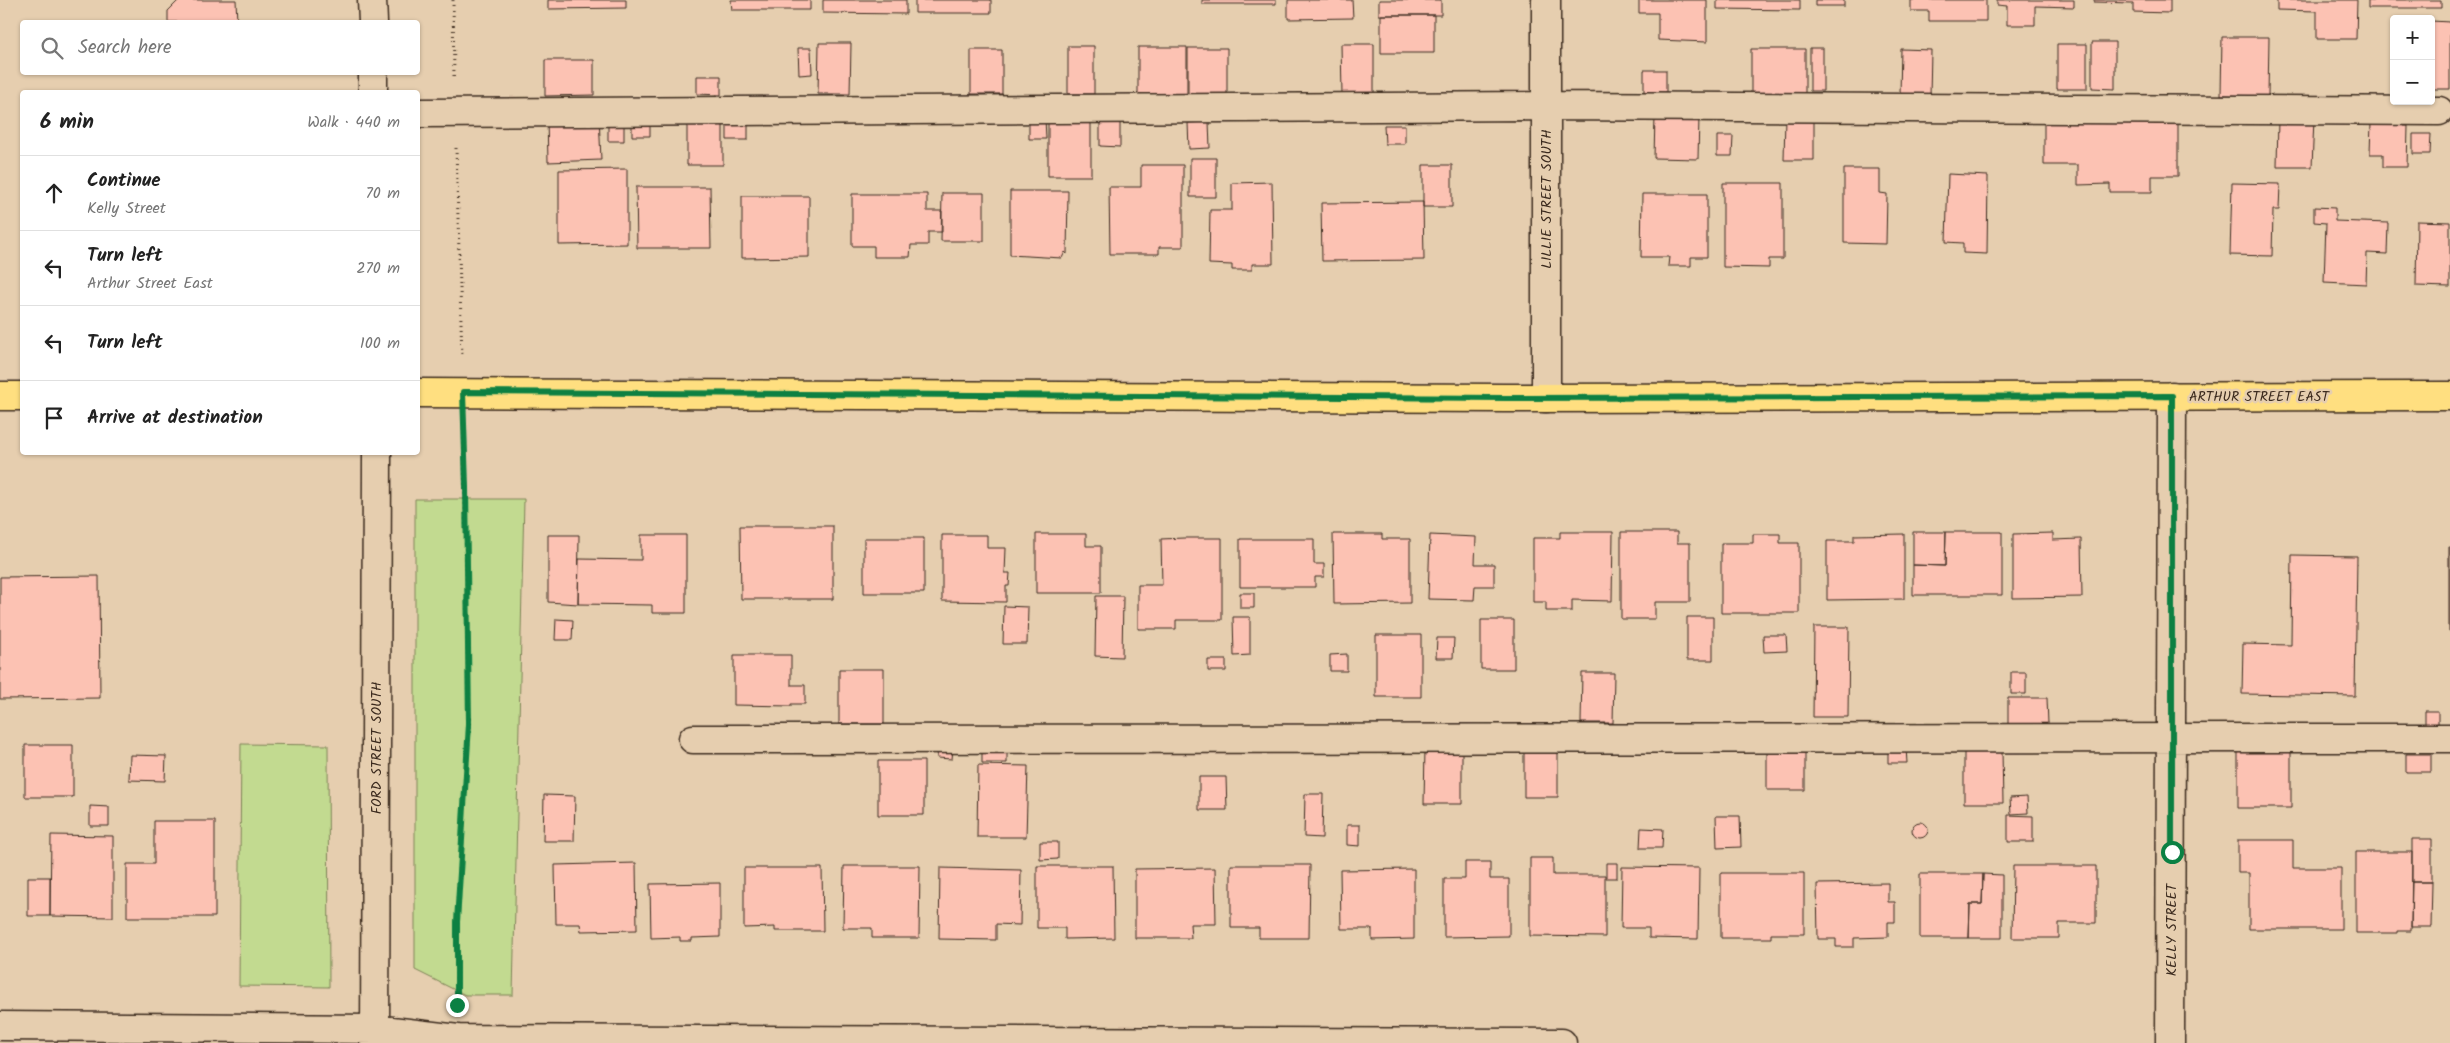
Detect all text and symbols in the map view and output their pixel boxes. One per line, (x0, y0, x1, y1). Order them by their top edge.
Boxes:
map controls (2390, 15, 2435, 105)
button: + (2390, 15, 2435, 60)
search box (20, 20, 420, 75)
text: Search here (78, 33, 172, 63)
icon: search (38, 34, 66, 62)
button: − (2390, 60, 2435, 105)
text: 6 min (40, 106, 94, 139)
text: Walk · 440 m (307, 110, 400, 135)
street label: LILLIE STREET SOUTH (1536, 129, 1558, 269)
text: Continue (87, 166, 160, 196)
icon: ahead (40, 179, 68, 207)
text: 70 m (365, 181, 400, 206)
text: Kelly Street (87, 196, 166, 221)
text: Turn left (87, 241, 162, 271)
icon: left (40, 254, 68, 282)
text: 270 m (356, 256, 400, 281)
text: Arthur Street East (87, 271, 213, 296)
text: Turn left (87, 328, 162, 358)
icon: left (40, 329, 68, 357)
text: 100 m (360, 331, 400, 356)
street label: ARTHUR STREET EAST (2189, 386, 2330, 408)
text: Arrive at destination (87, 403, 263, 433)
icon: arrive (40, 404, 68, 432)
street label: FORD STREET SOUTH (366, 682, 388, 814)
route start (2161, 841, 2184, 864)
street label: KELLY STREET (2161, 882, 2183, 976)
route end (446, 994, 469, 1017)

